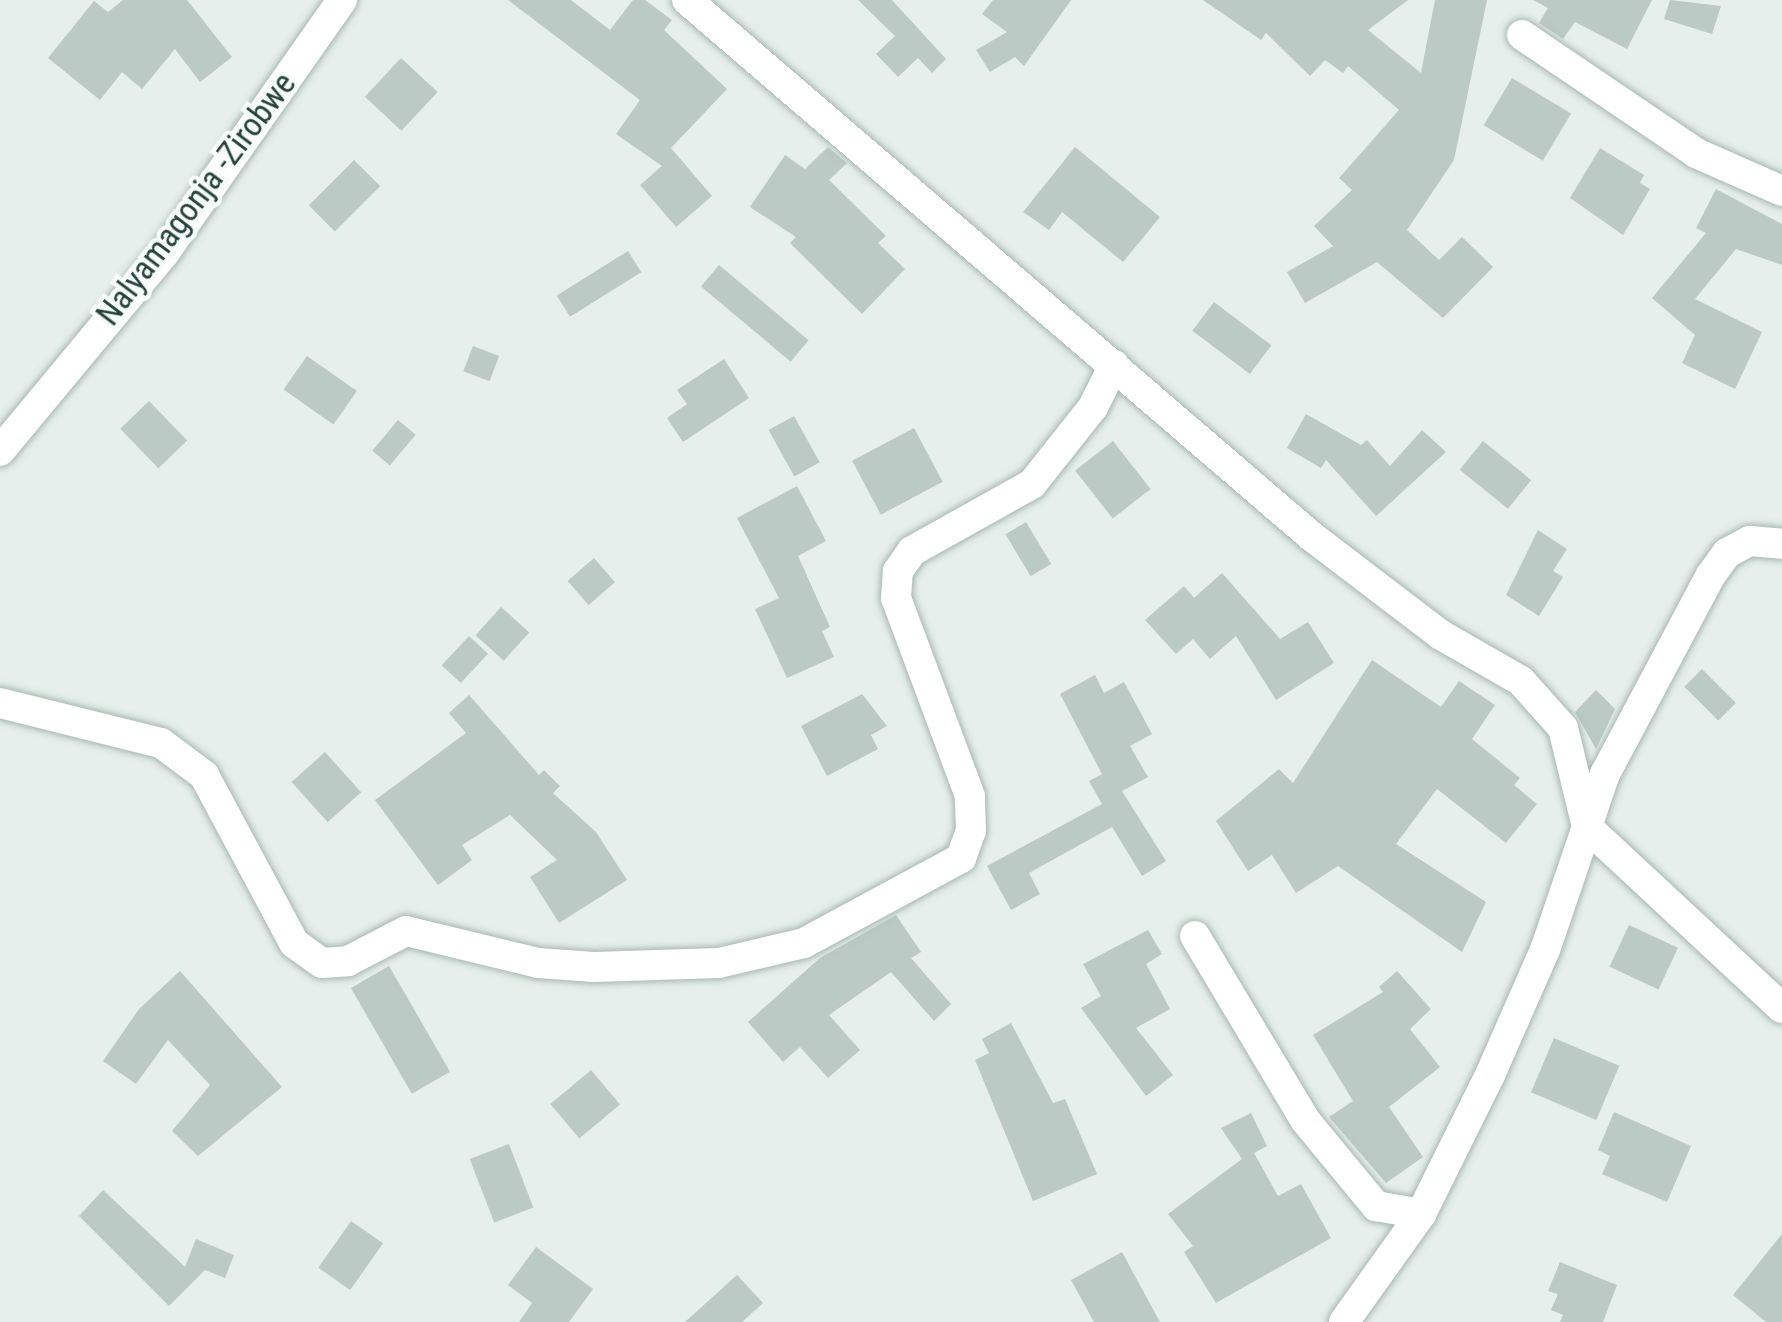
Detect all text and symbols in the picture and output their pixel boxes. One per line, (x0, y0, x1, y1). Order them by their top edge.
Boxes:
street label: Nalyamagonja -Zirobwe (88, 65, 304, 333)

